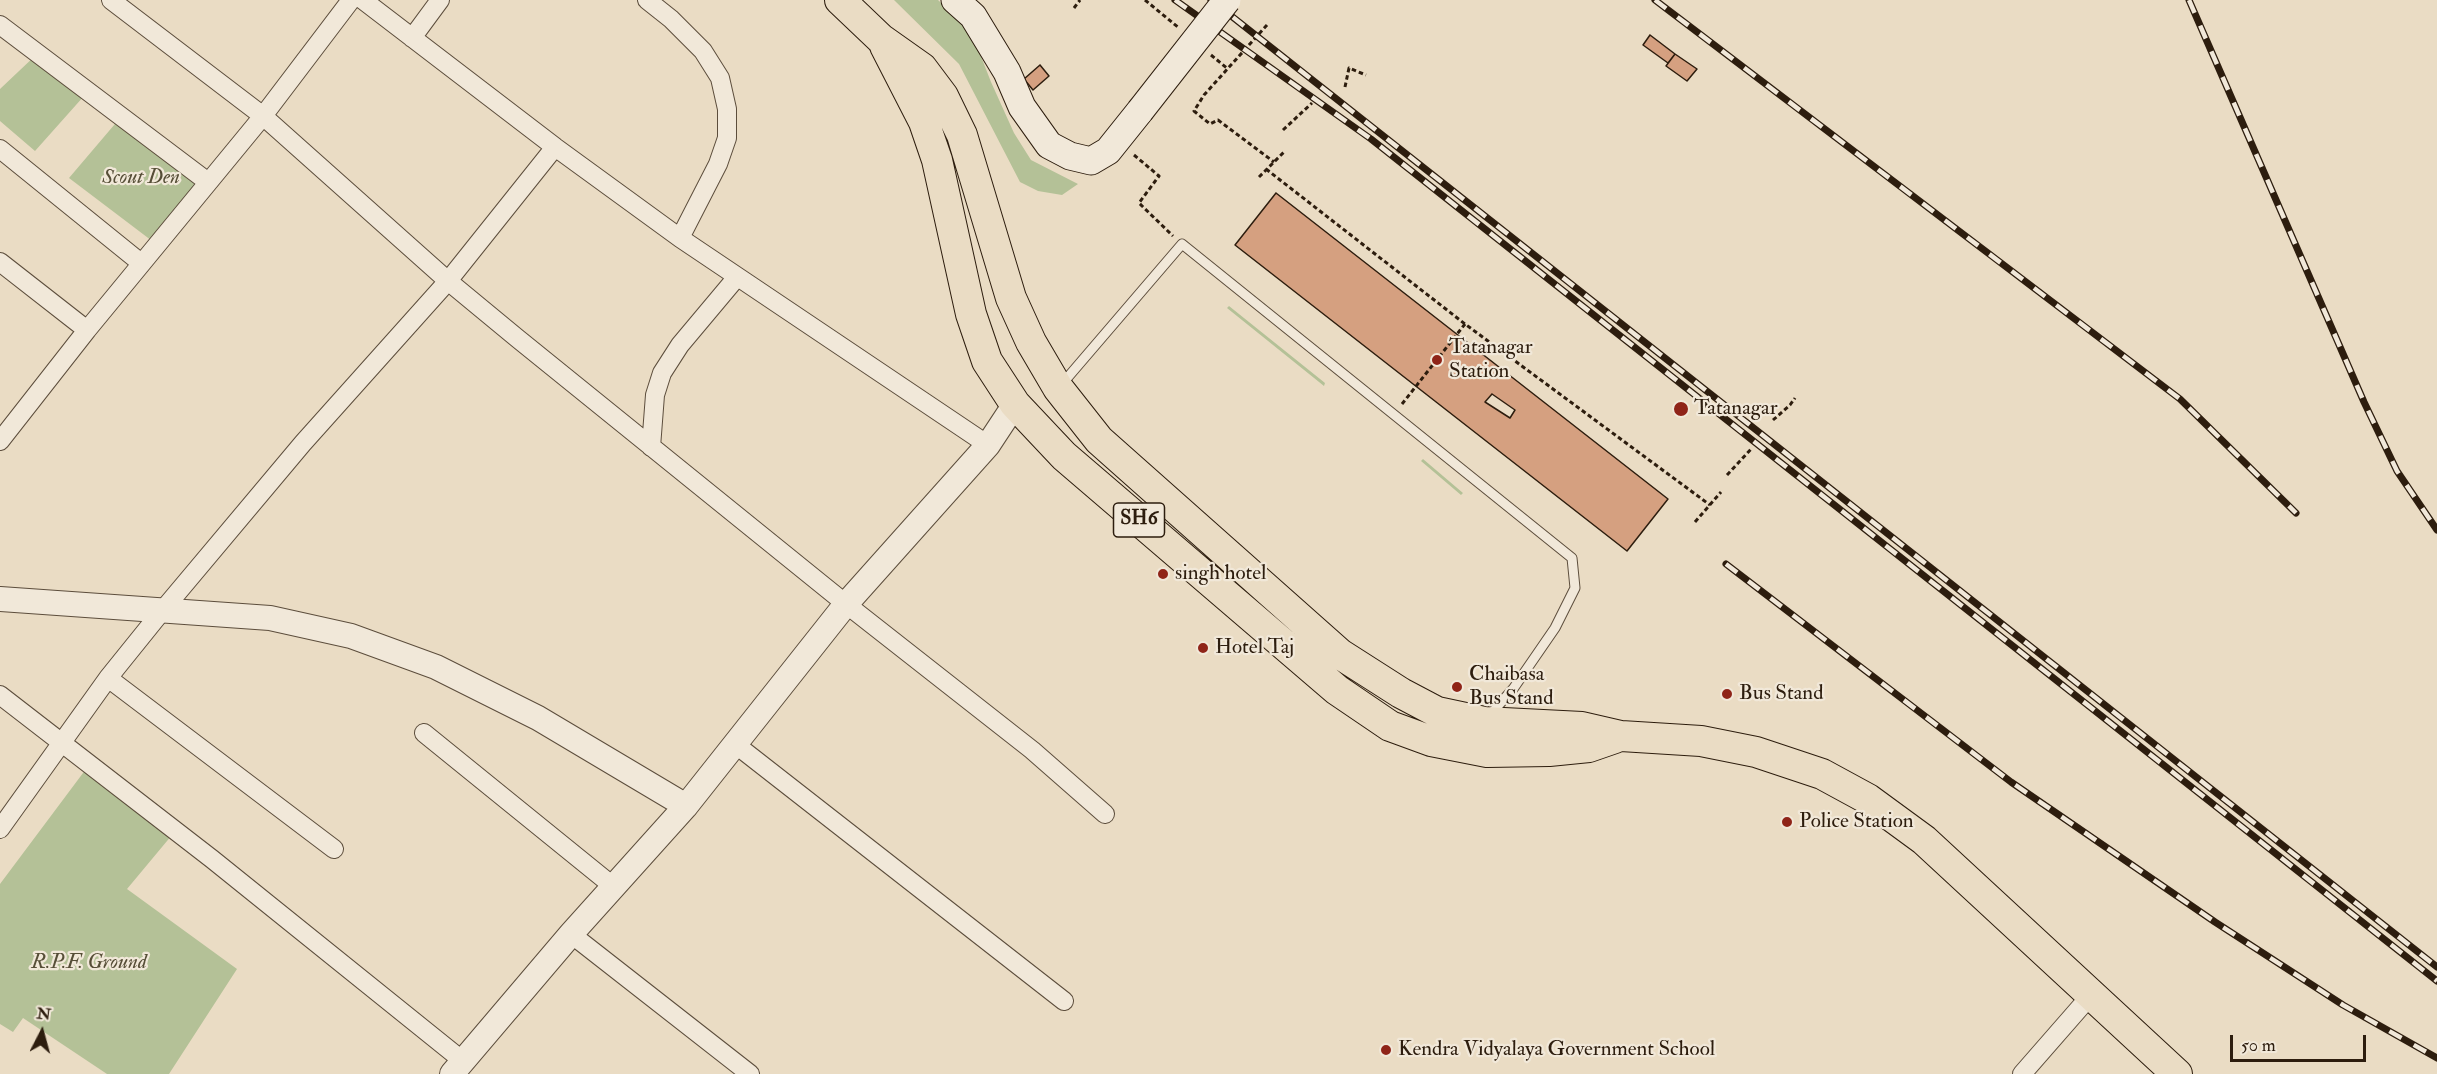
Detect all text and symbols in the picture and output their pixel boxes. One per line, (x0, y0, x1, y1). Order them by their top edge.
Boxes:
park label: Scout Den (102, 165, 180, 191)
place label: Tatanagar Station (1449, 335, 1533, 385)
marker: Tatanagar Station (1430, 353, 1444, 367)
place label: Tatanagar (1694, 396, 1778, 422)
marker: Tatanagar (1672, 400, 1690, 418)
road number: SH6 (1114, 503, 1164, 537)
place label: singh hotel (1175, 561, 1266, 587)
marker: singh hotel (1156, 567, 1170, 581)
place label: Hotel Taj (1215, 635, 1294, 661)
marker: Hotel Taj (1196, 641, 1210, 655)
place label: Chaibasa Bus Stand (1469, 662, 1553, 712)
marker: Chaibasa Bus Stand (1450, 680, 1464, 694)
place label: Bus Stand (1739, 681, 1823, 707)
marker: Bus Stand (1720, 687, 1734, 701)
place label: Police Station (1799, 809, 1914, 835)
marker: Police Station (1780, 815, 1794, 829)
park label: R.P.F. Ground (31, 950, 147, 976)
north arrow (12, 1002, 72, 1062)
text: N (36, 1003, 52, 1025)
scale bar (2233, 1023, 2370, 1061)
text: 50 m (2241, 1034, 2276, 1057)
place label: Kendra Vidyalaya Government School (1398, 1037, 1715, 1063)
marker: Kendra Vidyalaya Government School (1379, 1043, 1393, 1057)

